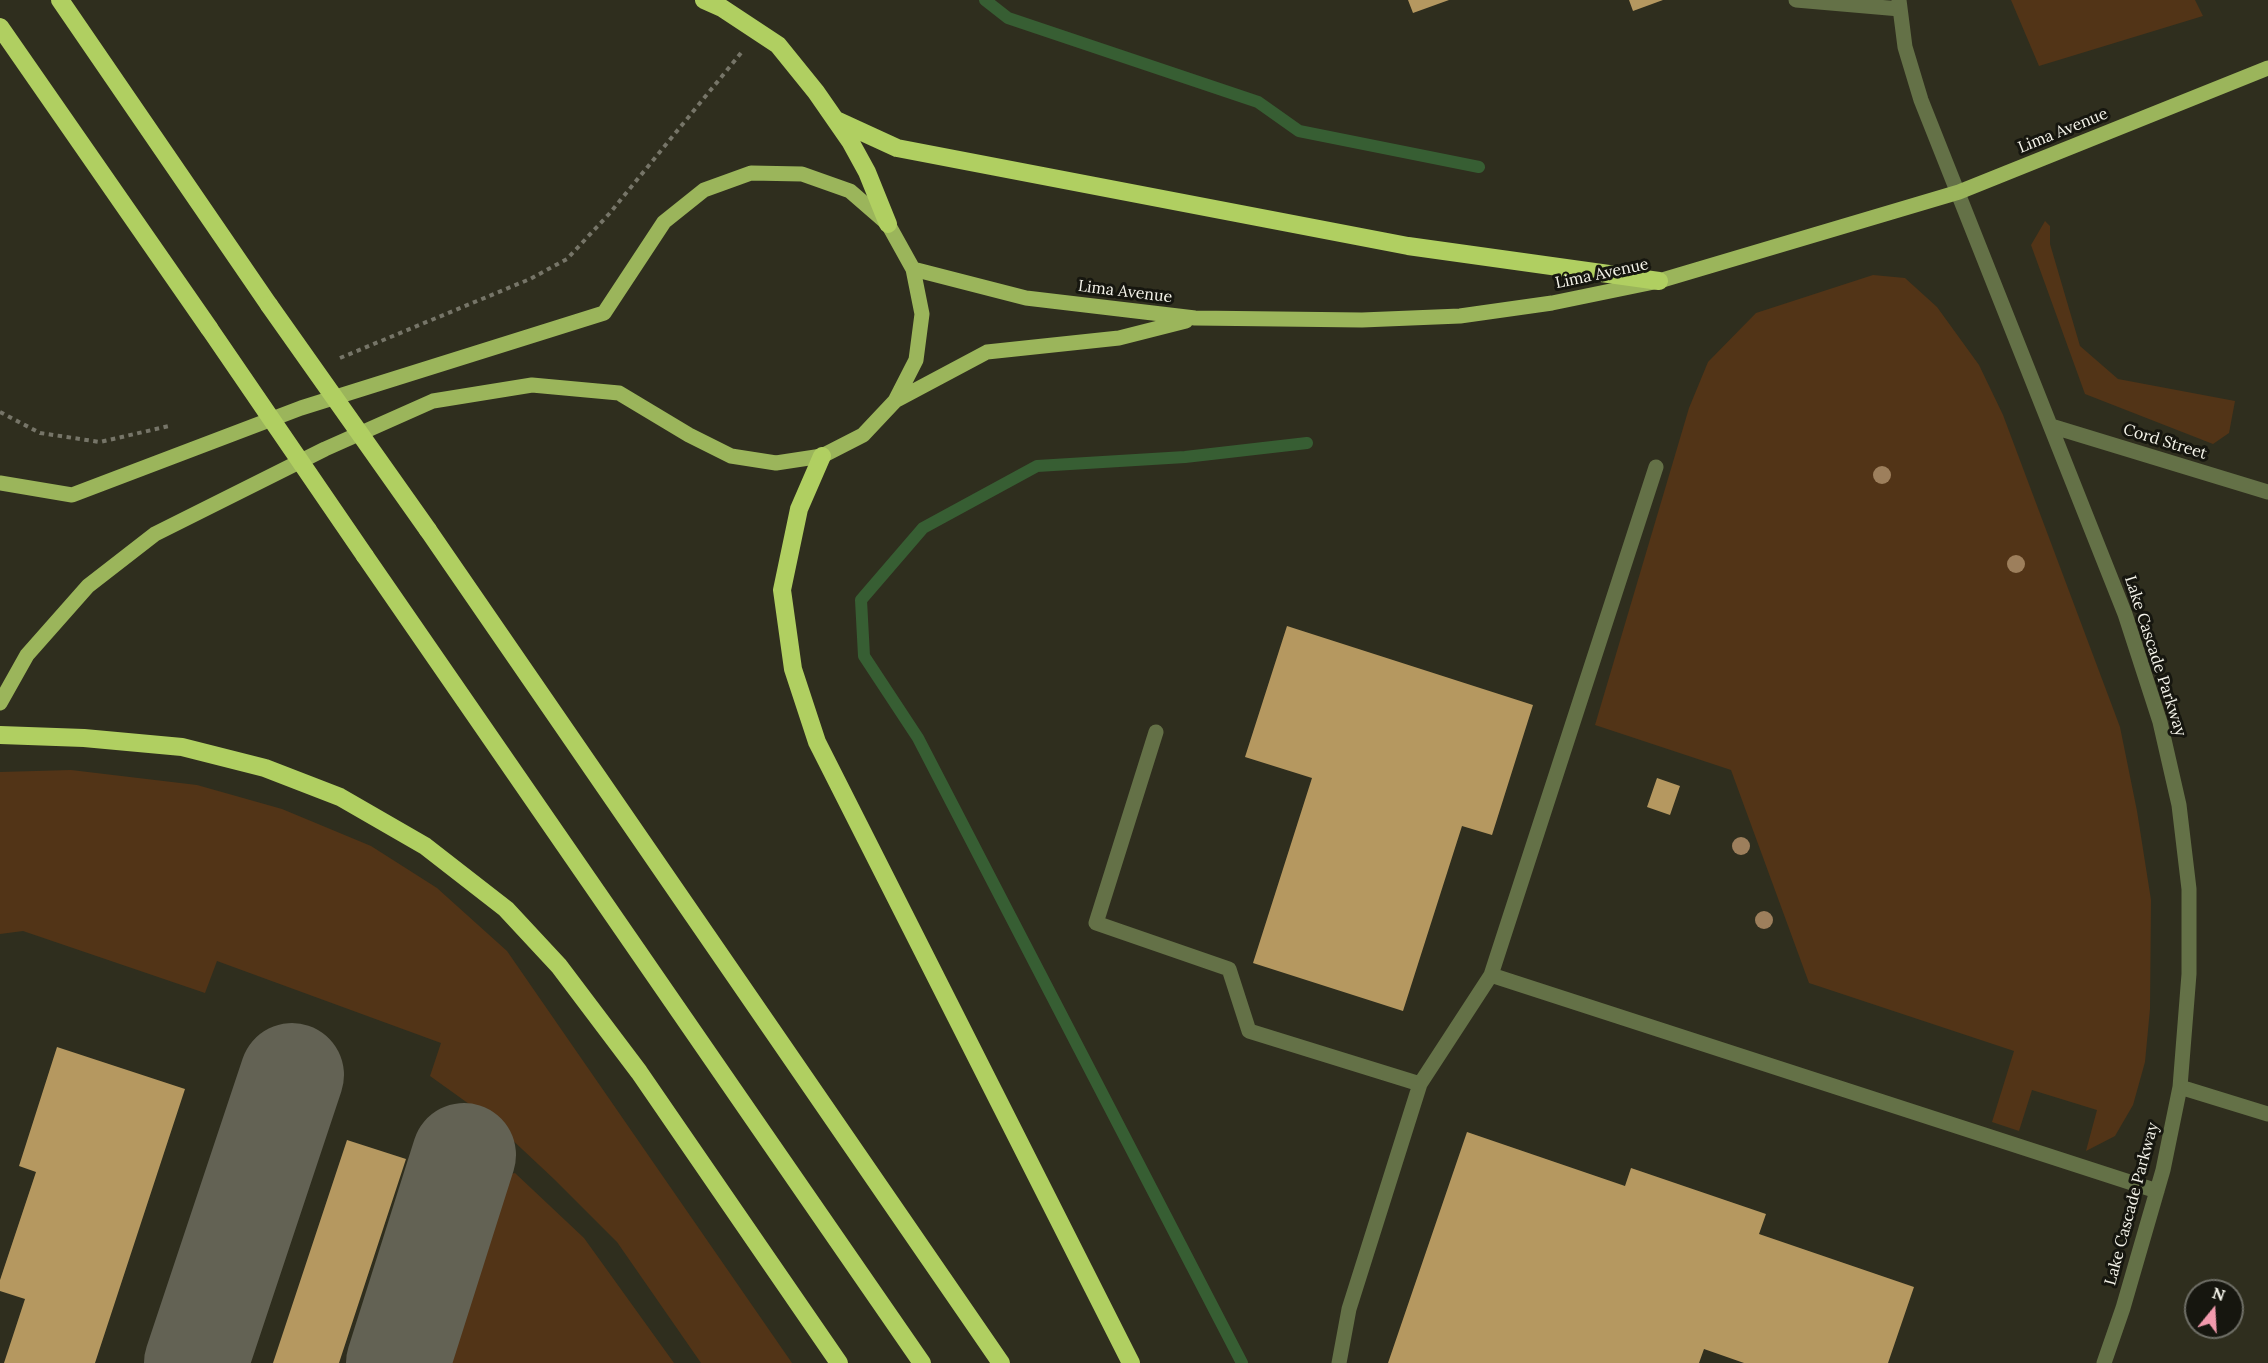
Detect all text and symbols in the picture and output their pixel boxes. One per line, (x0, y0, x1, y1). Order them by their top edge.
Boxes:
street label: Lima Avenue (2015, 104, 2111, 158)
street label: Lima Avenue (1554, 255, 1650, 293)
street label: Lima Avenue (1077, 277, 1173, 307)
street label: Cord Street (2121, 420, 2209, 464)
street label: Lake Cascade Parkway (2120, 573, 2190, 739)
street label: Lake Cascade Parkway (2101, 1121, 2163, 1287)
north arrow (2184, 1279, 2244, 1339)
text: N (2210, 1282, 2228, 1305)

